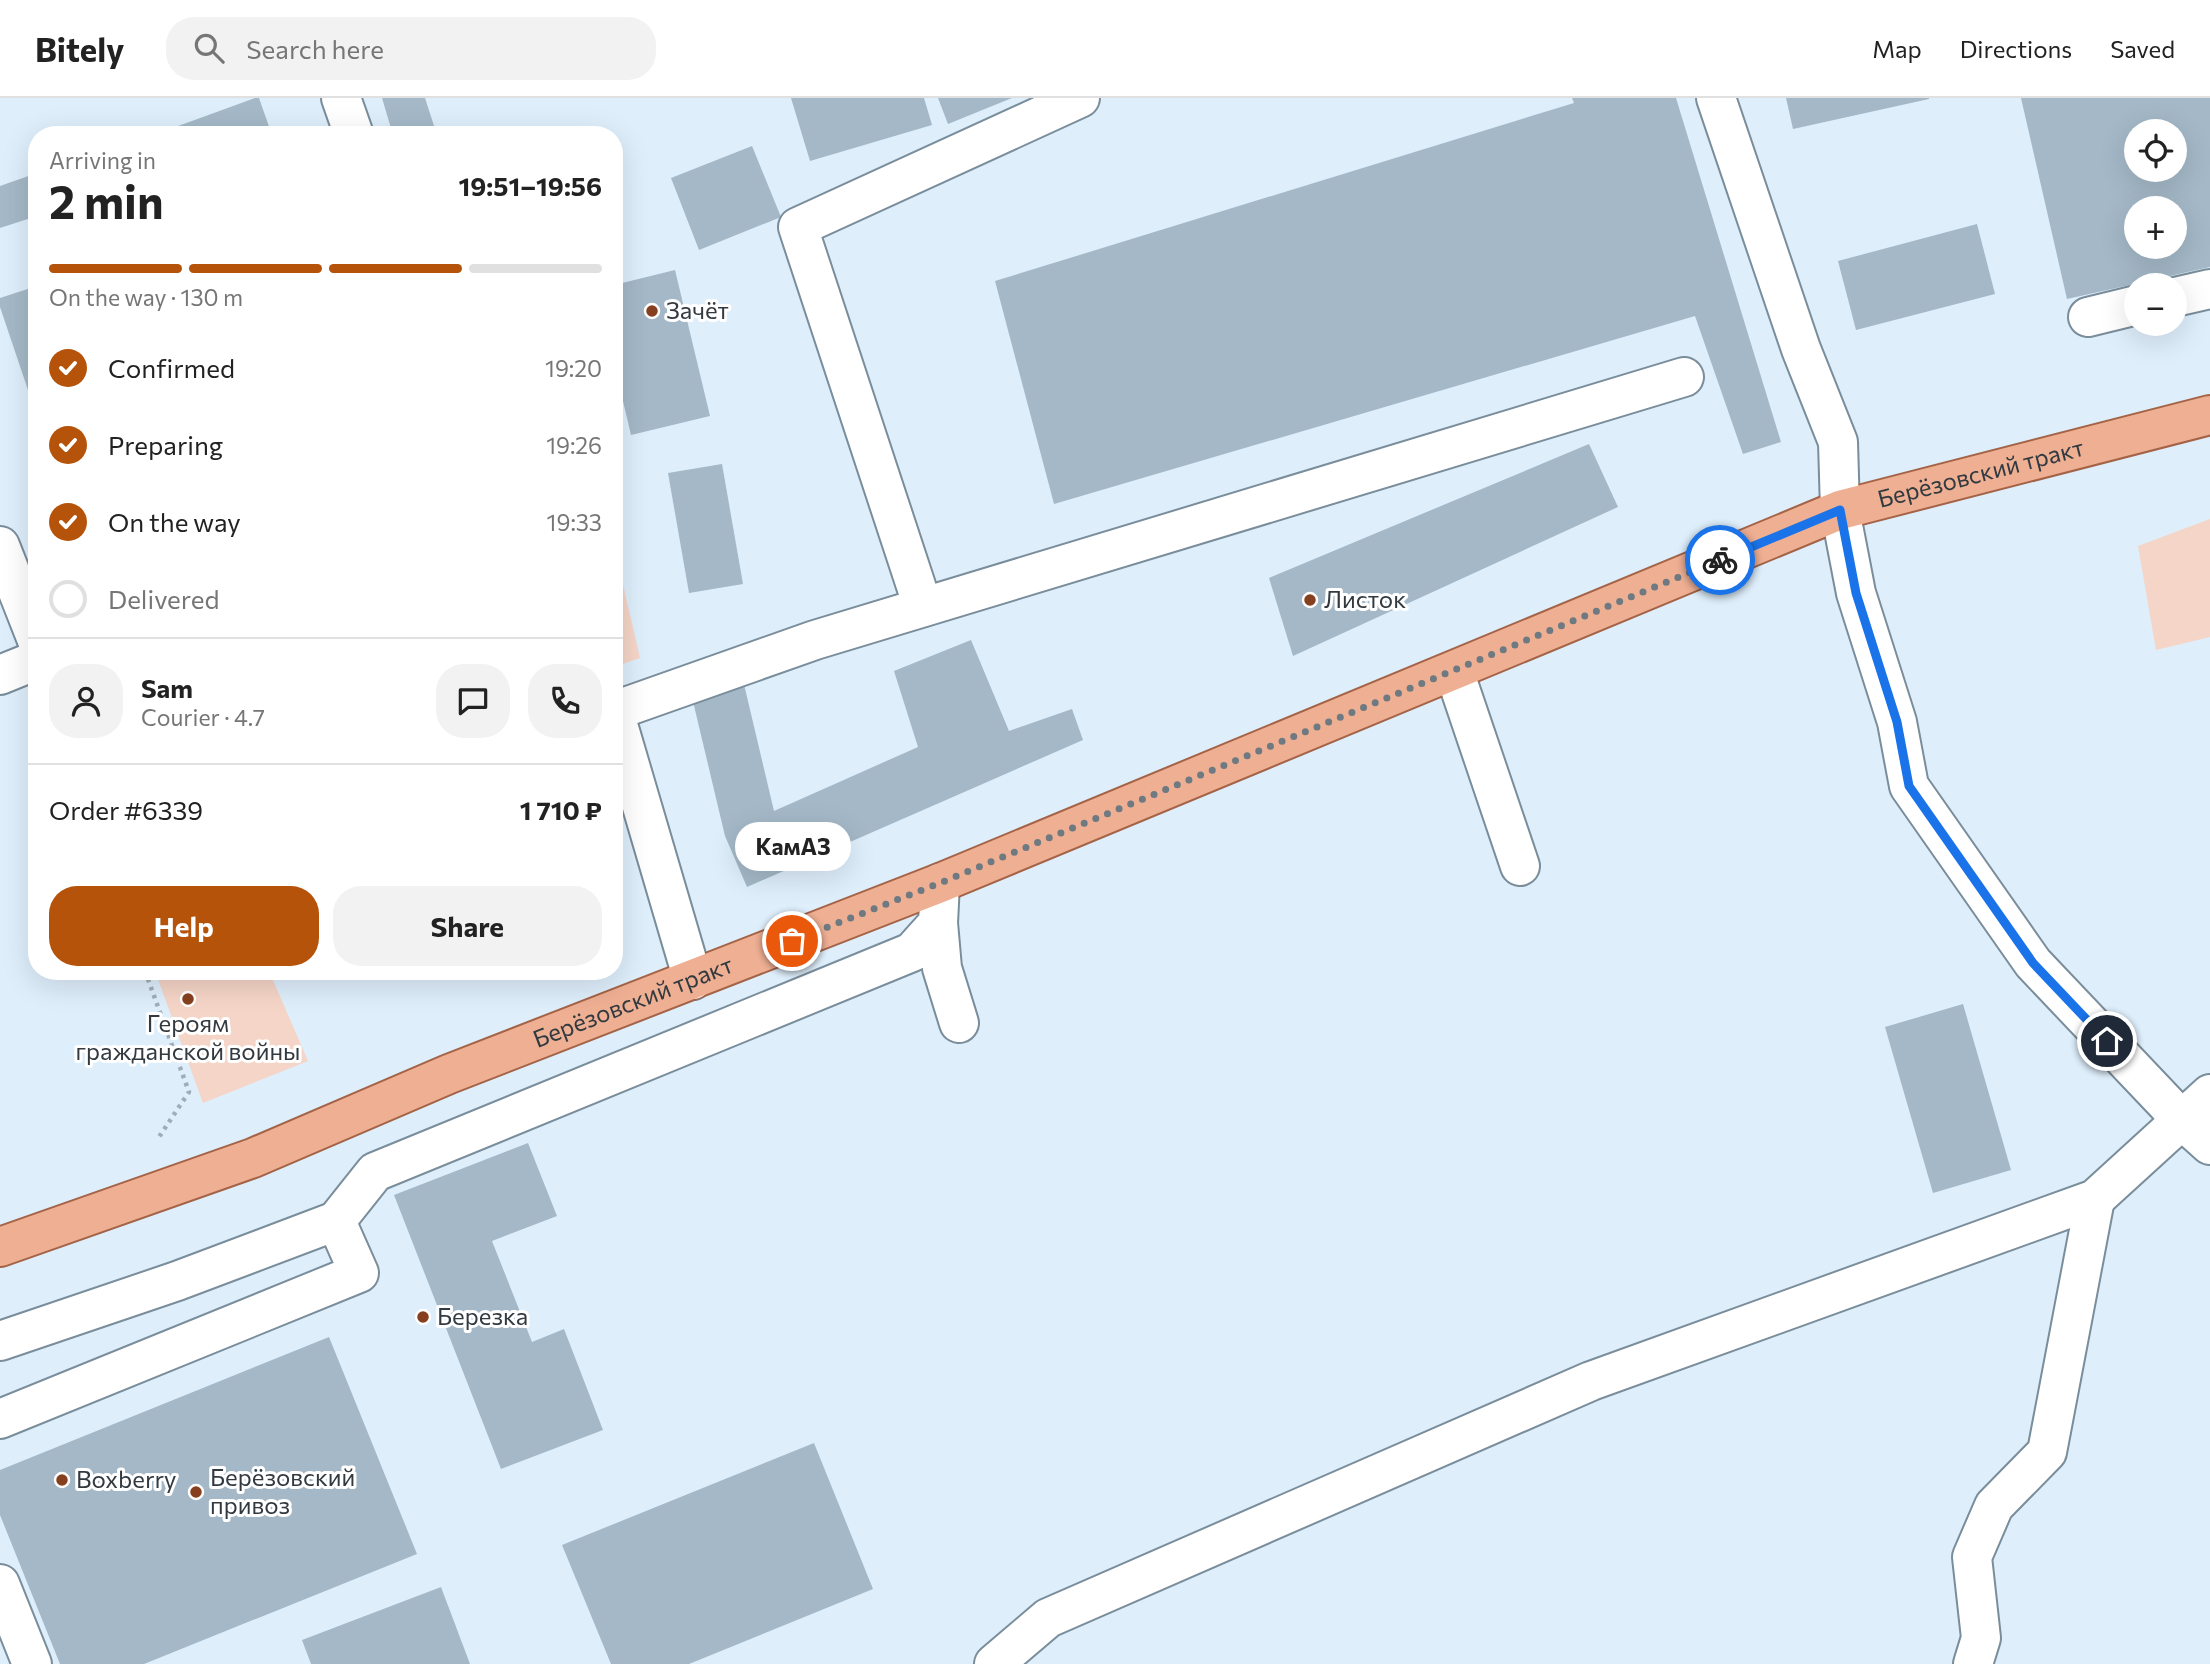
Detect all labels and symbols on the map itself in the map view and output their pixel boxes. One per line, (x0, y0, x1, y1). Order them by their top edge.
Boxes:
place label: Зачёт (666, 295, 729, 324)
marker: Зачёт (644, 303, 660, 319)
street label: Берёзовский тракт (1874, 432, 2087, 513)
courier (1685, 525, 1755, 595)
place label: Листок (1324, 584, 1406, 613)
marker: Листок (1302, 592, 1318, 608)
callout: КамАЗ (734, 822, 850, 871)
pin (762, 911, 822, 971)
street label: Берёзовский тракт (529, 949, 737, 1053)
marker: Героям гражданской войны (180, 991, 196, 1007)
place label: Героям гражданской войны (76, 1008, 300, 1065)
pin (2077, 1011, 2137, 1071)
place label: Березка (437, 1301, 528, 1330)
marker: Березка (415, 1309, 431, 1325)
place label: Берёзовский привоз (210, 1462, 355, 1519)
place label: Boxberry (76, 1464, 177, 1493)
marker: Boxberry (54, 1472, 70, 1488)
marker: Берёзовский привоз (188, 1484, 204, 1500)

